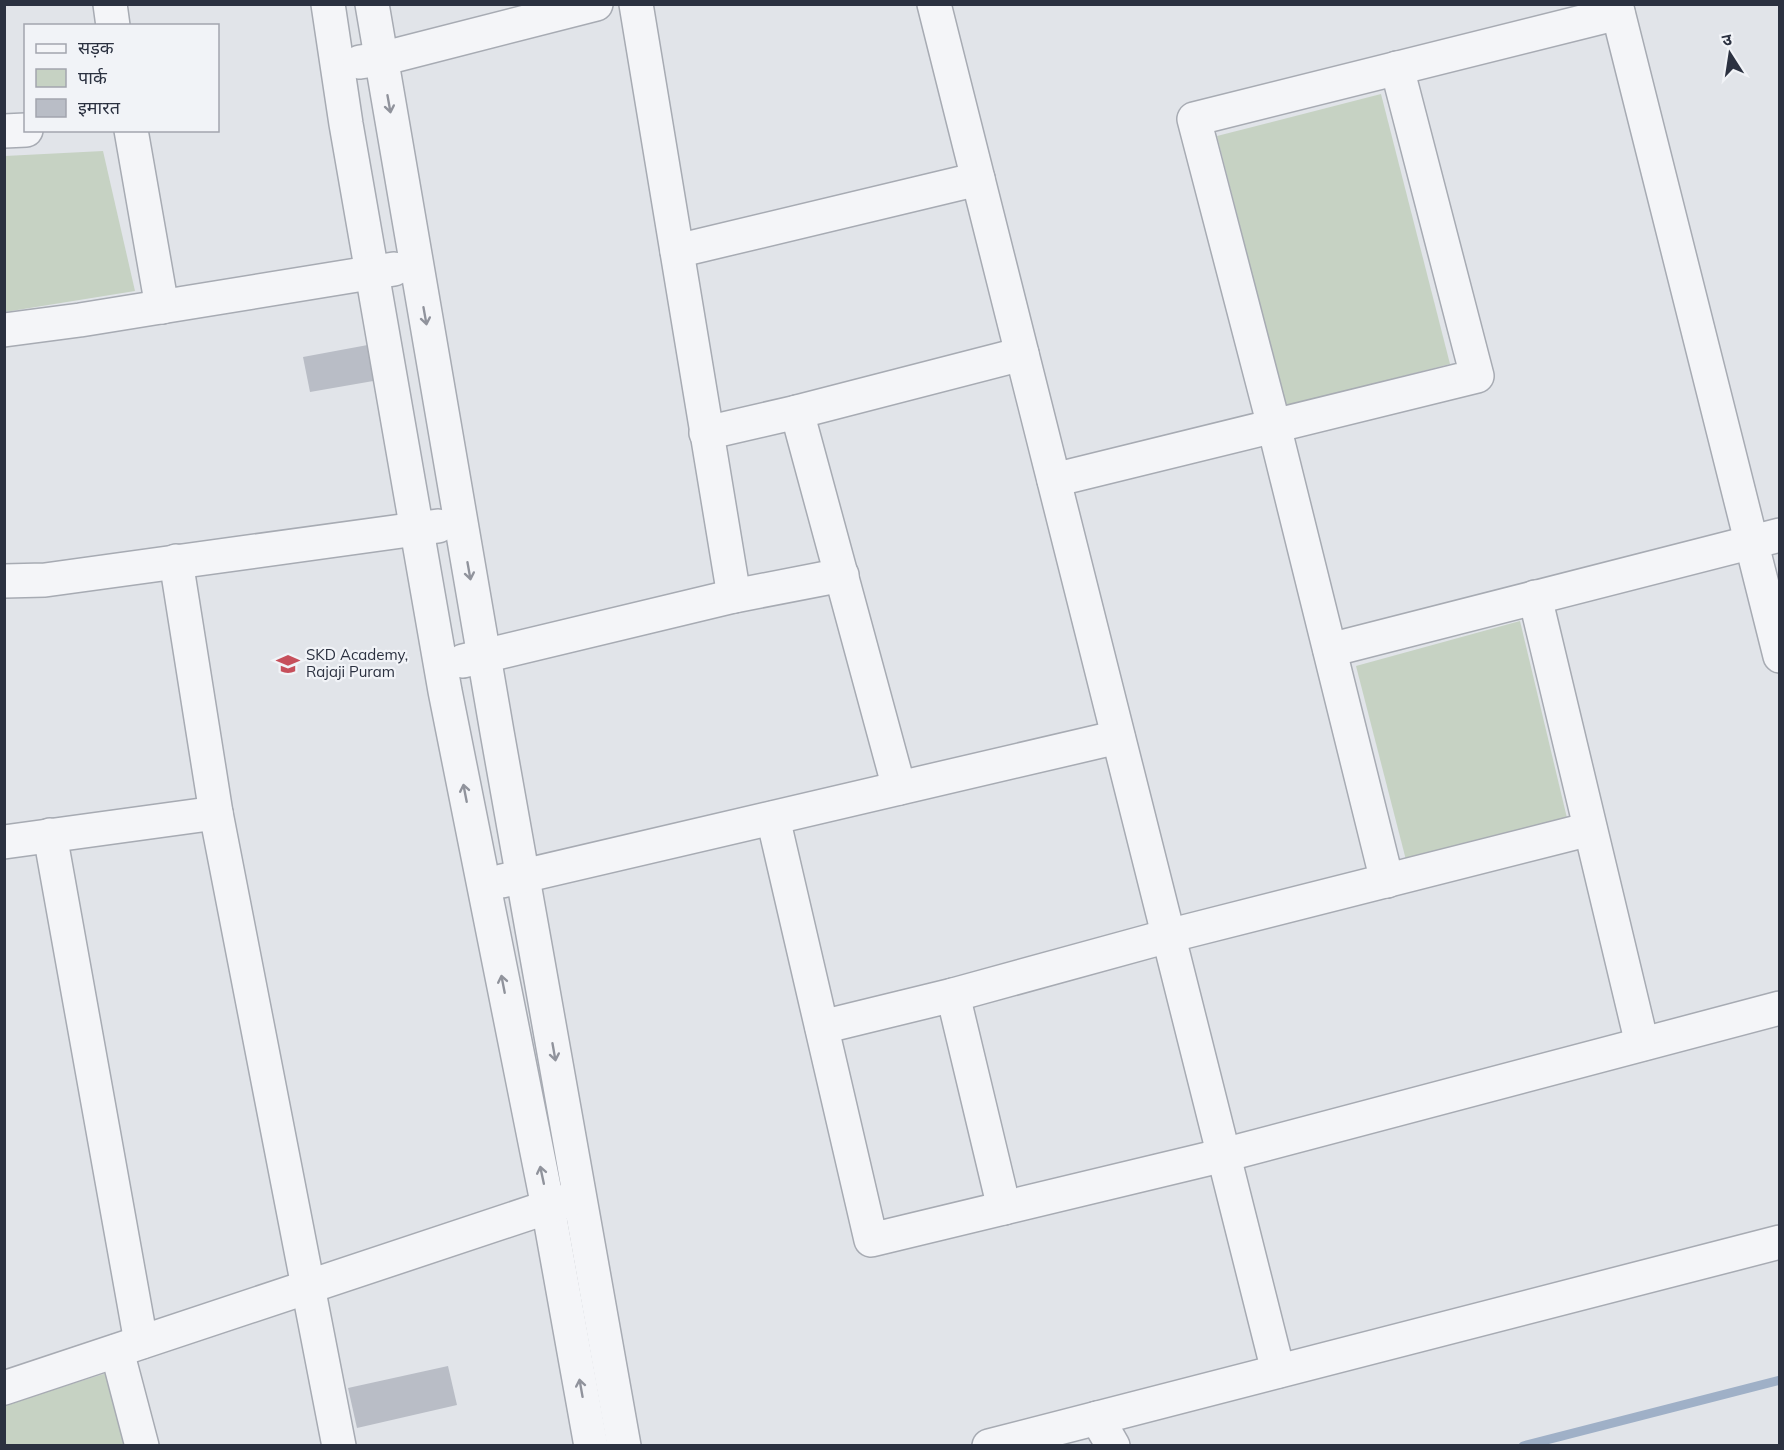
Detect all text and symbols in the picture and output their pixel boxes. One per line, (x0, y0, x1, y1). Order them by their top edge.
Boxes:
legend (24, 24, 219, 132)
north arrow (1700, 24, 1760, 84)
text: उ (1720, 28, 1734, 50)
text: सड़क (78, 36, 115, 59)
text: पार्क (78, 66, 108, 89)
one-way arrow (383, 93, 394, 113)
text: इमारत (78, 96, 121, 119)
one-way arrow (420, 306, 431, 326)
one-way arrow (464, 560, 475, 580)
place label: SKD Academy, Rajaji Puram (306, 645, 408, 681)
school or university icon: SKD Academy, Rajaji Puram (275, 651, 301, 677)
one-way arrow (459, 784, 470, 803)
one-way arrow (497, 975, 508, 995)
one-way arrow (549, 1042, 560, 1062)
one-way arrow (536, 1166, 547, 1186)
one-way arrow (575, 1379, 586, 1398)

